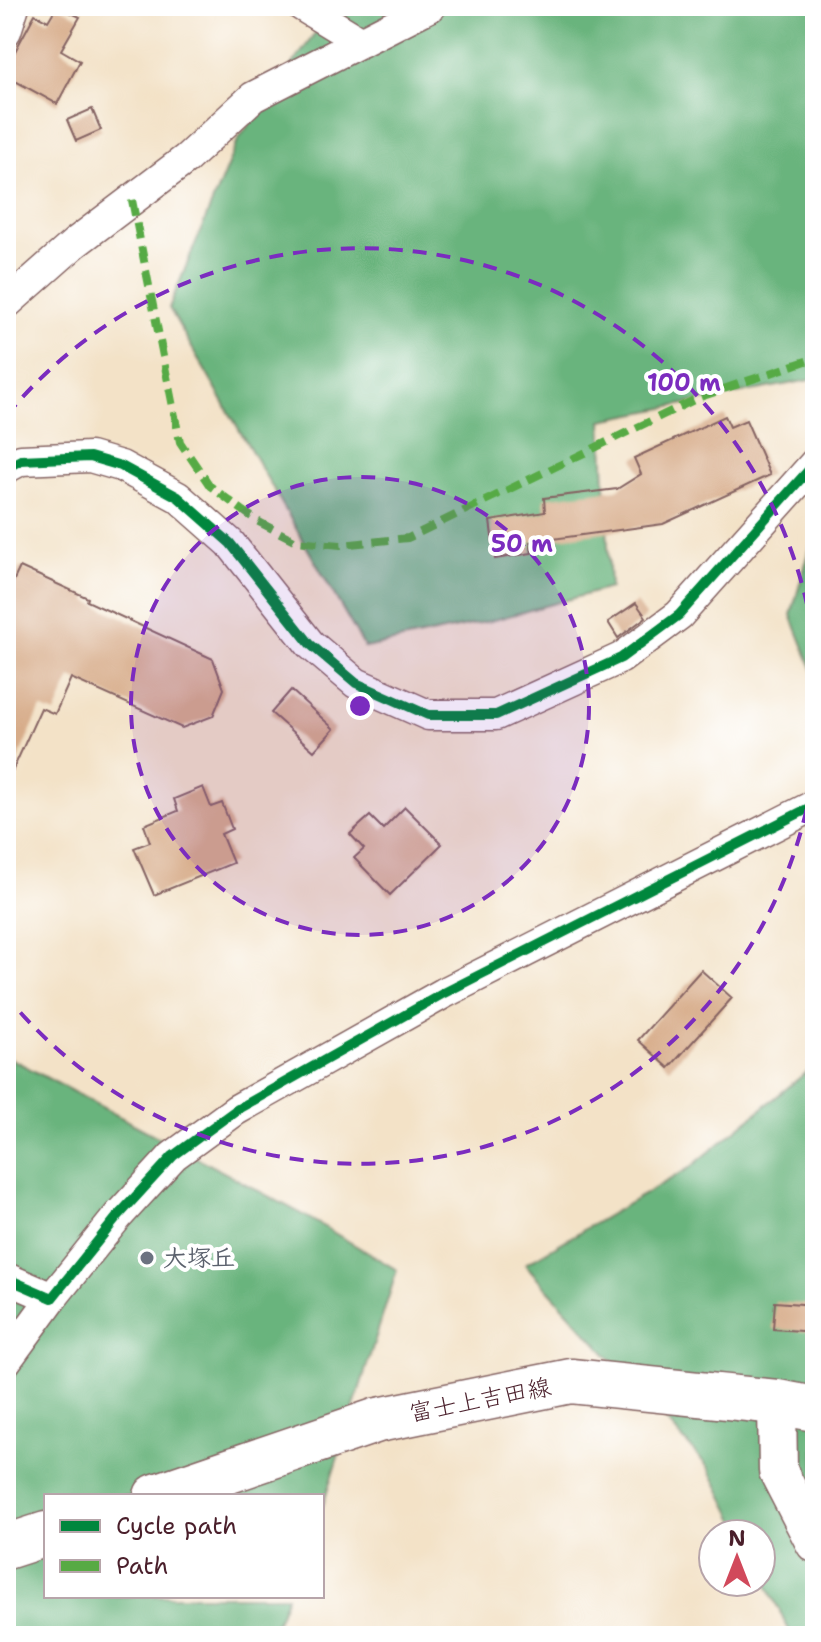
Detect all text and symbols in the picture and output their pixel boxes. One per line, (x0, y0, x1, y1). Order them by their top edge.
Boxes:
text: 100 m (647, 367, 721, 399)
text: 50 m (491, 528, 553, 560)
centre of rings (346, 692, 374, 720)
place label: 大塚丘 (163, 1242, 235, 1274)
marker: 大塚丘 (138, 1249, 156, 1267)
street label: 富士上吉田線 (406, 1371, 554, 1429)
legend (44, 1494, 324, 1598)
text: Cycle path (116, 1510, 237, 1542)
north arrow (697, 1518, 777, 1598)
text: N (728, 1524, 746, 1553)
text: Path (116, 1550, 168, 1582)

